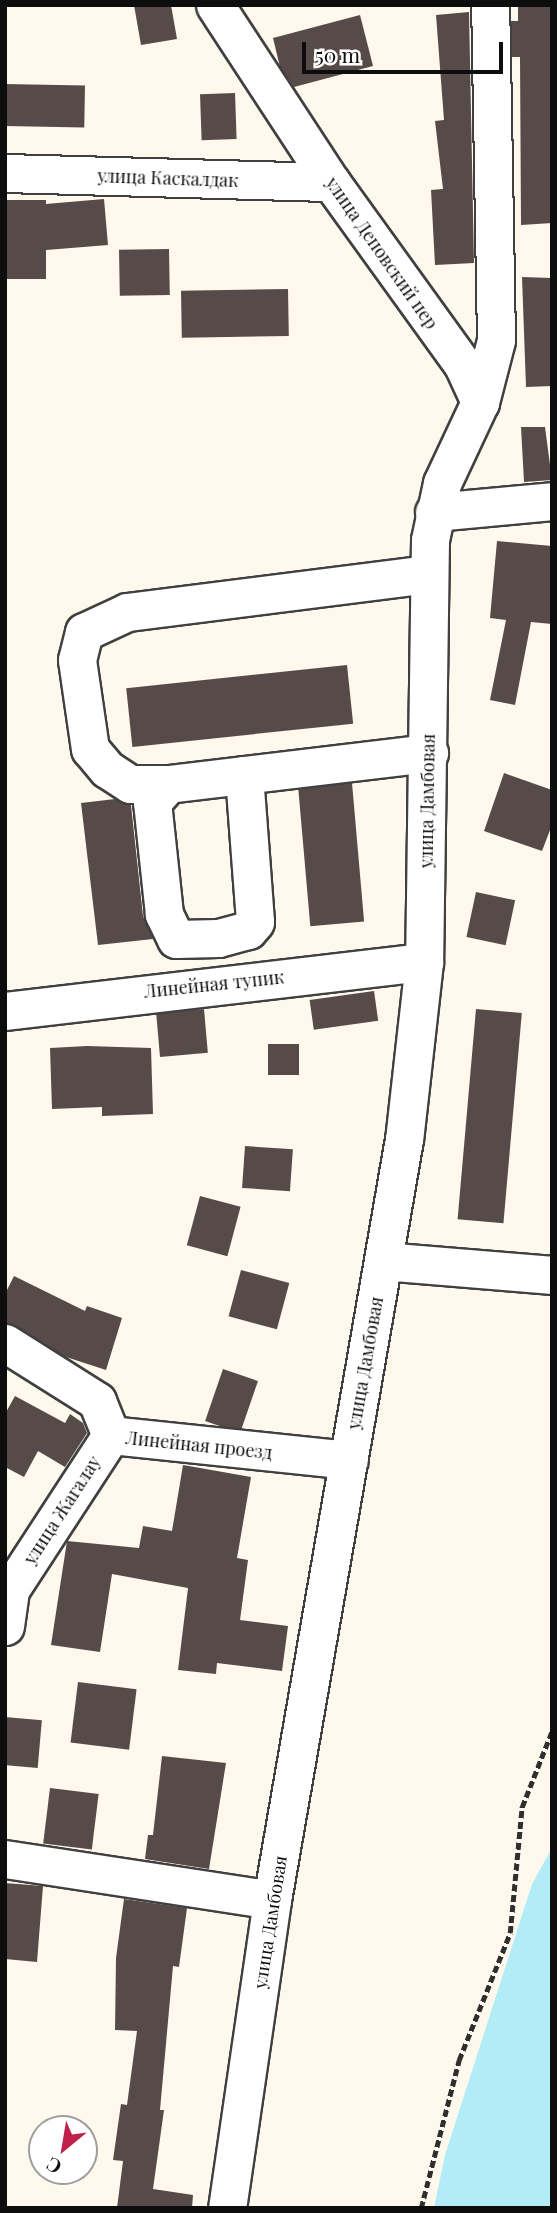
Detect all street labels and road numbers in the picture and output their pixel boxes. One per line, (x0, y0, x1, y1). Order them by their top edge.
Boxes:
street label: улица Каскалдак (97, 165, 239, 191)
street label: улица Деповский пер (321, 173, 443, 333)
street label: улица Дамбовая (415, 734, 439, 868)
street label: Линейная тупик (143, 966, 285, 1002)
street label: улица Дамбовая (343, 1295, 387, 1431)
street label: Линейная проезд (125, 1427, 273, 1463)
street label: улица Жагалау (19, 1452, 105, 1568)
street label: улица Дамбовая (249, 1854, 291, 1990)

